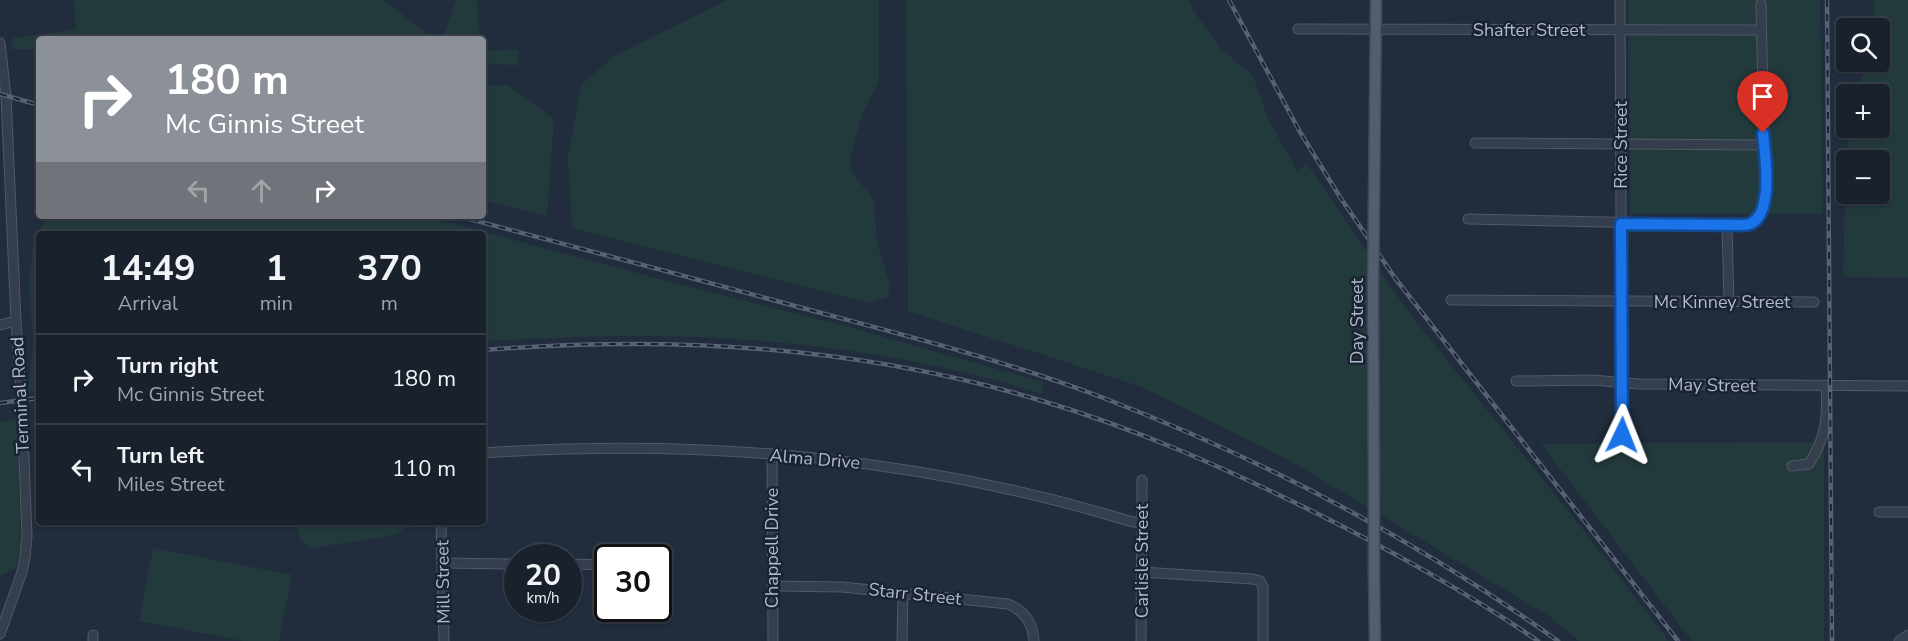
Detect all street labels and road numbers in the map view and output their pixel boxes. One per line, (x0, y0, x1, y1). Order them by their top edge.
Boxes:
street label: Shafter Street (1473, 18, 1586, 42)
street label: Rice Street (1609, 100, 1633, 189)
street label: Day Street (1345, 277, 1369, 364)
street label: Mc Kinney Street (1654, 290, 1791, 314)
street label: Terminal Road (5, 336, 35, 454)
street label: May Street (1668, 372, 1757, 398)
street label: Alma Drive (769, 443, 861, 475)
street label: Chappell Drive (760, 488, 784, 608)
street label: Carlisle Street (1130, 503, 1154, 618)
street label: Mill Street (430, 539, 456, 624)
street label: Starr Street (867, 577, 963, 611)

